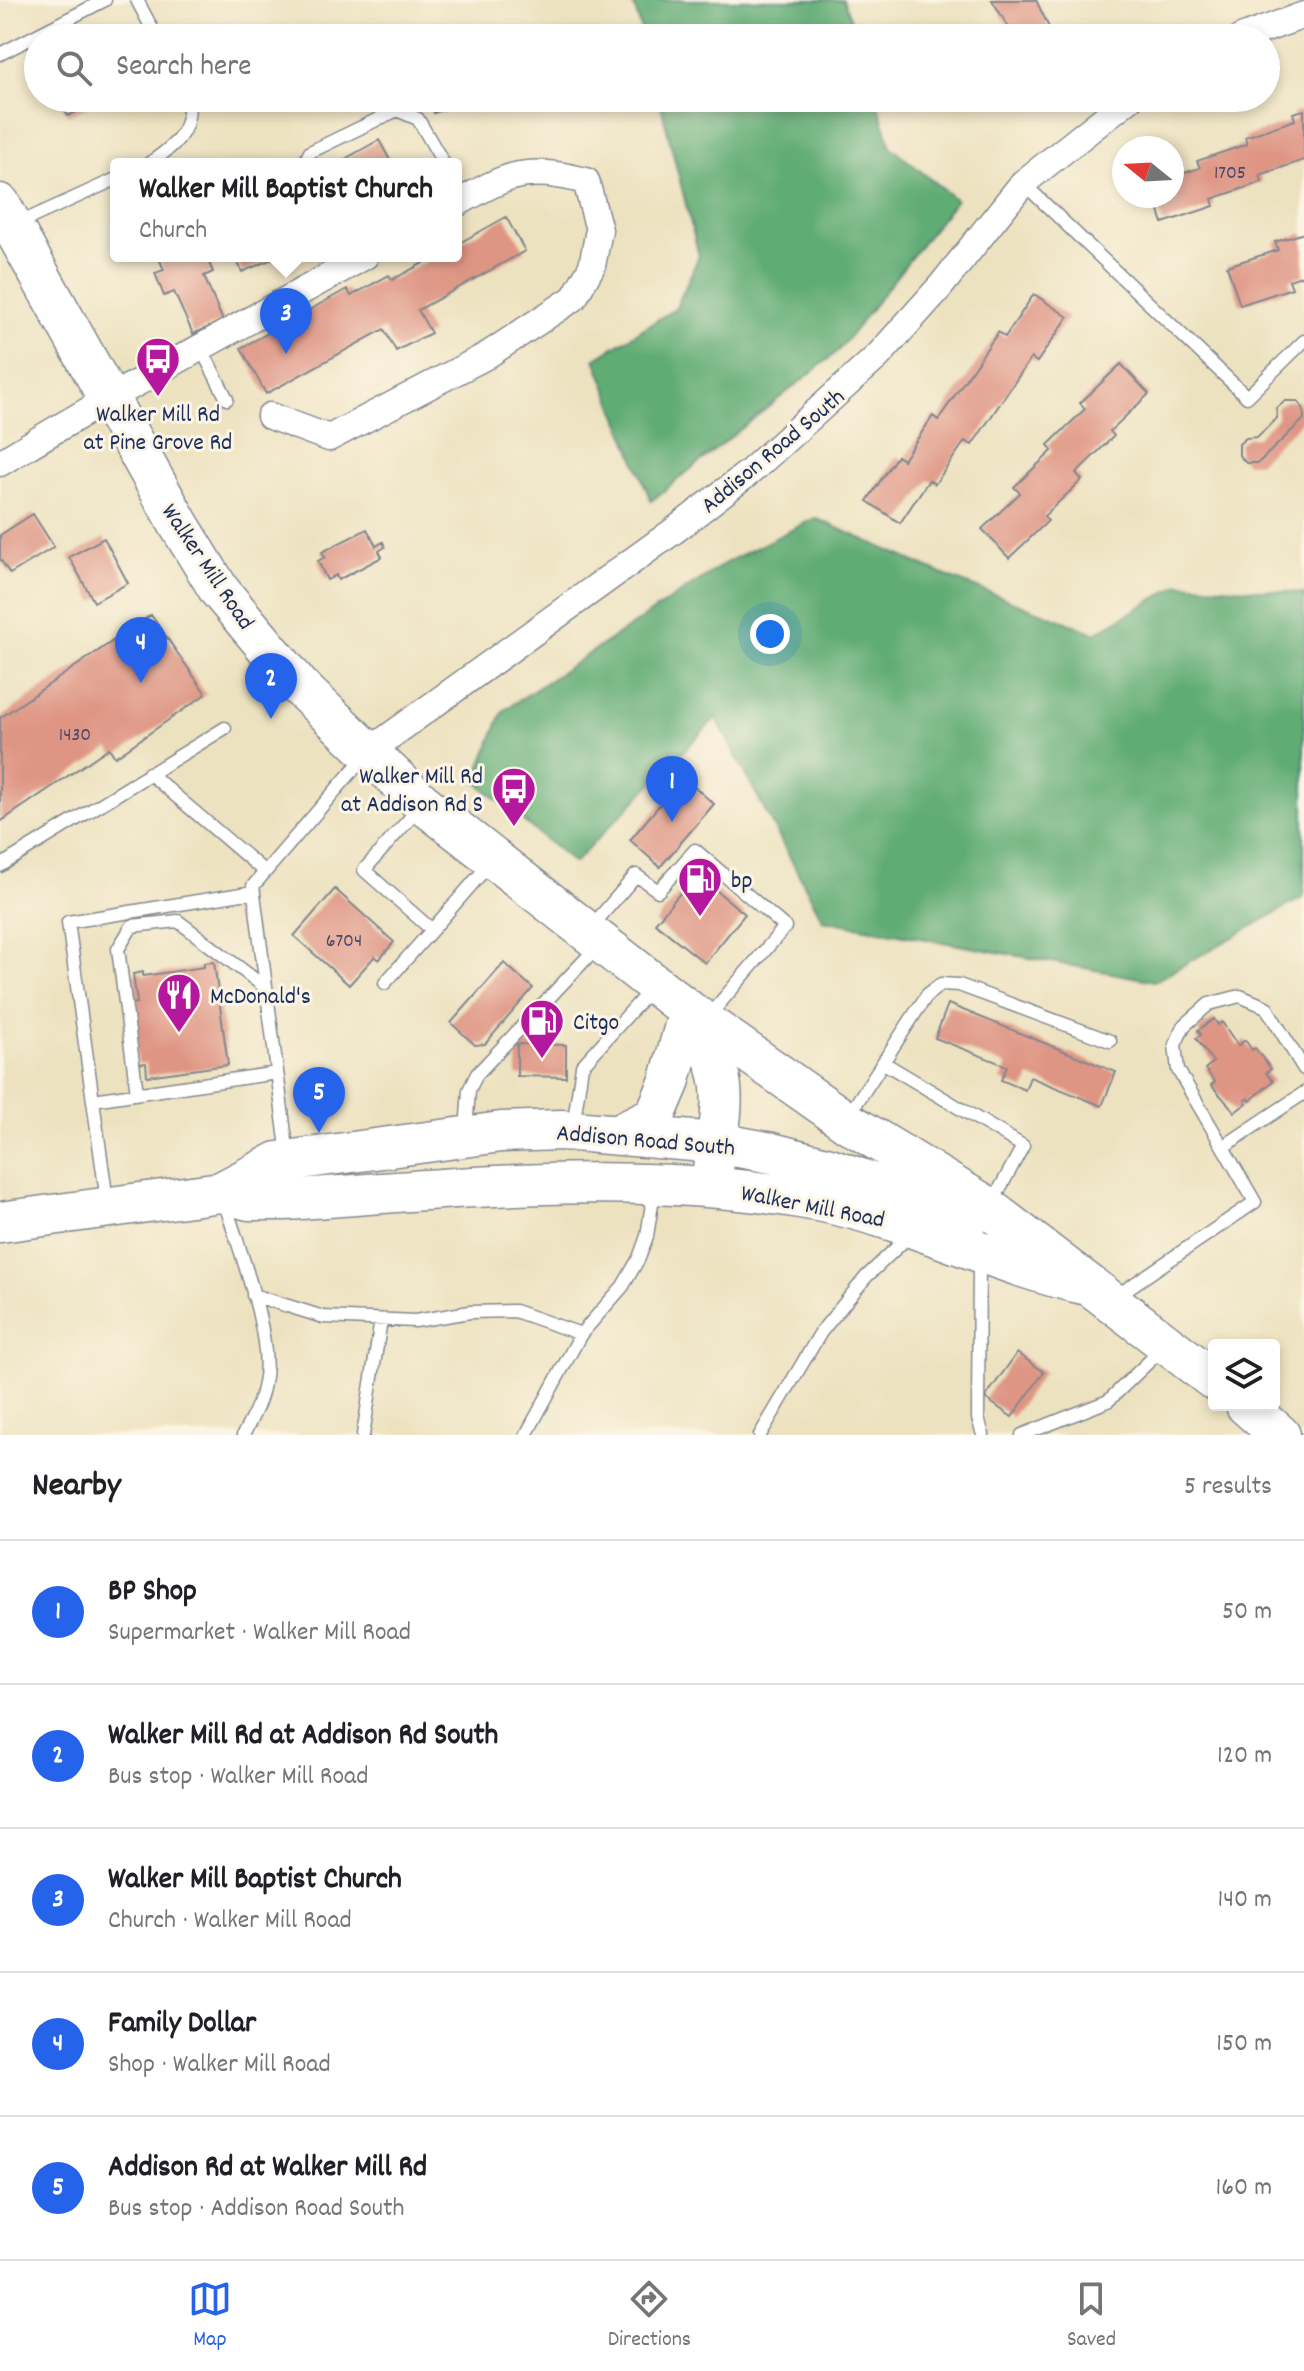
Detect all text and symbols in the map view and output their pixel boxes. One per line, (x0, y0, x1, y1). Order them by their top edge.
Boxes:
search box (24, 24, 1280, 112)
icon: search (52, 46, 96, 90)
text: Search here (116, 47, 252, 90)
north arrow (1112, 136, 1184, 208)
popup (110, 158, 462, 262)
house number: 1705 (1214, 160, 1246, 188)
text: Walker Mill Baptist Church (139, 170, 433, 213)
text: Church (139, 213, 207, 250)
pin: 3 (260, 288, 312, 354)
bus stop icon: Walker Mill Rd at Pine Grove Rd (134, 335, 182, 398)
street label: Addison Road South (694, 382, 854, 523)
place label: Walker Mill Rd at Pine Grove Rd (84, 399, 232, 461)
street label: Walker Mill Road (152, 498, 261, 638)
your location (750, 614, 790, 654)
pin: 4 (115, 617, 167, 683)
pin: 2 (245, 653, 297, 719)
house number: 1430 (59, 722, 91, 750)
pin: 1 (646, 756, 698, 822)
place label: Walker Mill Rd at Addison Rd S (341, 761, 483, 823)
bus stop icon: Walker Mill Rd at Addison Rd S (490, 765, 538, 828)
fuel station icon: bp (676, 855, 724, 918)
place label: bp (731, 865, 752, 899)
house number: 6704 (326, 928, 362, 956)
restaurant icon: McDonald's (155, 971, 203, 1034)
place label: McDonald's (210, 981, 311, 1015)
fuel station icon: Citgo (518, 997, 566, 1060)
place label: Citgo (573, 1007, 619, 1041)
pin: 5 (293, 1067, 345, 1133)
street label: Addison Road South (555, 1117, 736, 1167)
street label: Walker Mill Road (738, 1177, 887, 1239)
map controls (1208, 1339, 1280, 1411)
button: layers (1208, 1339, 1280, 1411)
text: Nearby (32, 1463, 121, 1512)
text: 5 results (1184, 1469, 1272, 1506)
text: BP Shop (108, 1572, 197, 1615)
text: 1 (55, 1594, 61, 1631)
text: 50 m (1222, 1594, 1272, 1631)
text: Supermarket · Walker Mill Road (108, 1615, 411, 1652)
text: Walker Mill Rd at Addison Rd South (108, 1716, 498, 1759)
text: 2 (52, 1738, 64, 1775)
text: 120 m (1217, 1738, 1272, 1775)
text: Bus stop · Walker Mill Road (108, 1759, 368, 1796)
text: Walker Mill Baptist Church (108, 1860, 402, 1903)
text: 3 (52, 1882, 64, 1919)
text: 140 m (1218, 1882, 1272, 1919)
text: Church · Walker Mill Road (108, 1903, 352, 1940)
text: Family Dollar (108, 2004, 256, 2047)
text: 4 (53, 2026, 63, 2063)
text: 150 m (1216, 2026, 1272, 2063)
text: Shop · Walker Mill Road (108, 2047, 331, 2084)
text: Addison Rd at Walker Mill Rd (108, 2148, 427, 2191)
text: 5 (52, 2170, 64, 2207)
text: 160 m (1216, 2170, 1272, 2207)
text: Bus stop · Addison Road South (108, 2191, 405, 2228)
tab: Map (188, 2277, 232, 2356)
tab: Directions (608, 2277, 691, 2356)
tab: Saved (1067, 2277, 1116, 2356)

